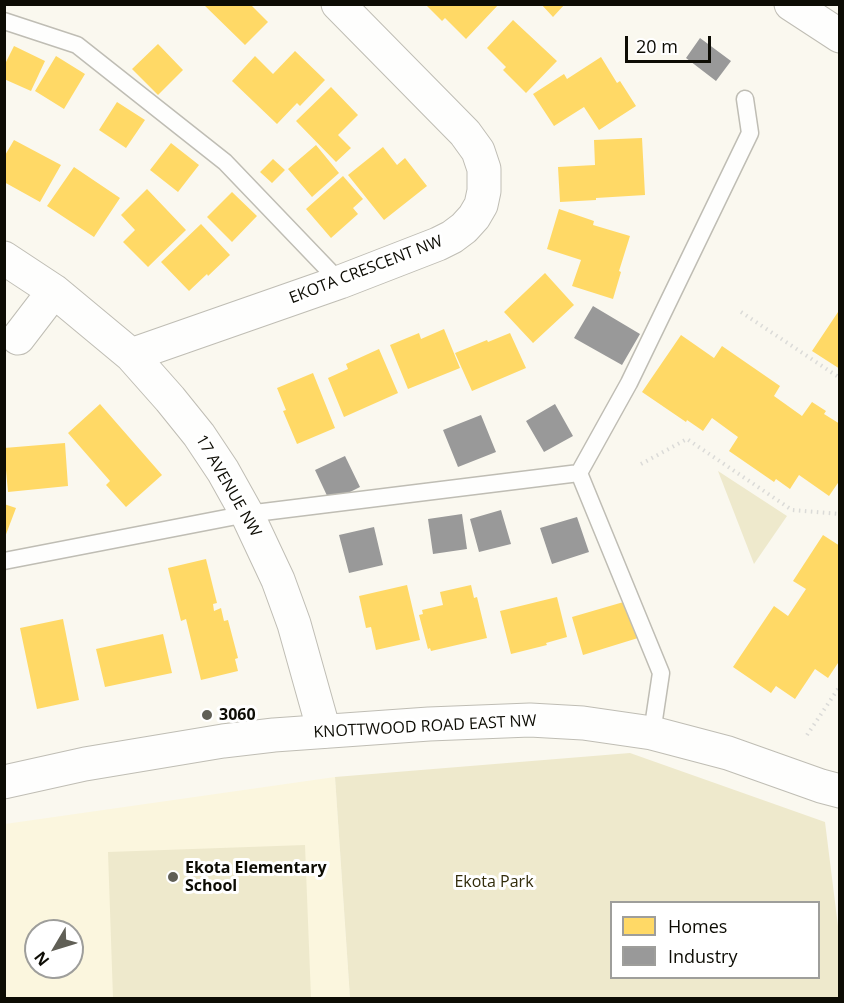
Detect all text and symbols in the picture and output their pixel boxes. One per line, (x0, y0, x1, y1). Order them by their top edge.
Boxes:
scale bar (628, 24, 714, 62)
text: 20 m (636, 34, 678, 58)
street label: EKOTA CRESCENT NW (287, 232, 445, 308)
street label: 17 AVENUE NW (191, 432, 265, 540)
place label: 3060 (219, 705, 256, 725)
marker: 3060 (200, 708, 214, 722)
street label: KNOTTWOOD ROAD EAST NW (313, 712, 537, 742)
place label: Ekota Elementary School (185, 858, 327, 896)
marker: Ekota Elementary School (166, 870, 180, 884)
park label: Ekota Park (454, 872, 534, 892)
legend (610, 901, 820, 979)
text: Homes (668, 914, 727, 938)
north arrow (24, 919, 84, 979)
text: Industry (668, 944, 738, 968)
text: N (29, 947, 54, 971)

